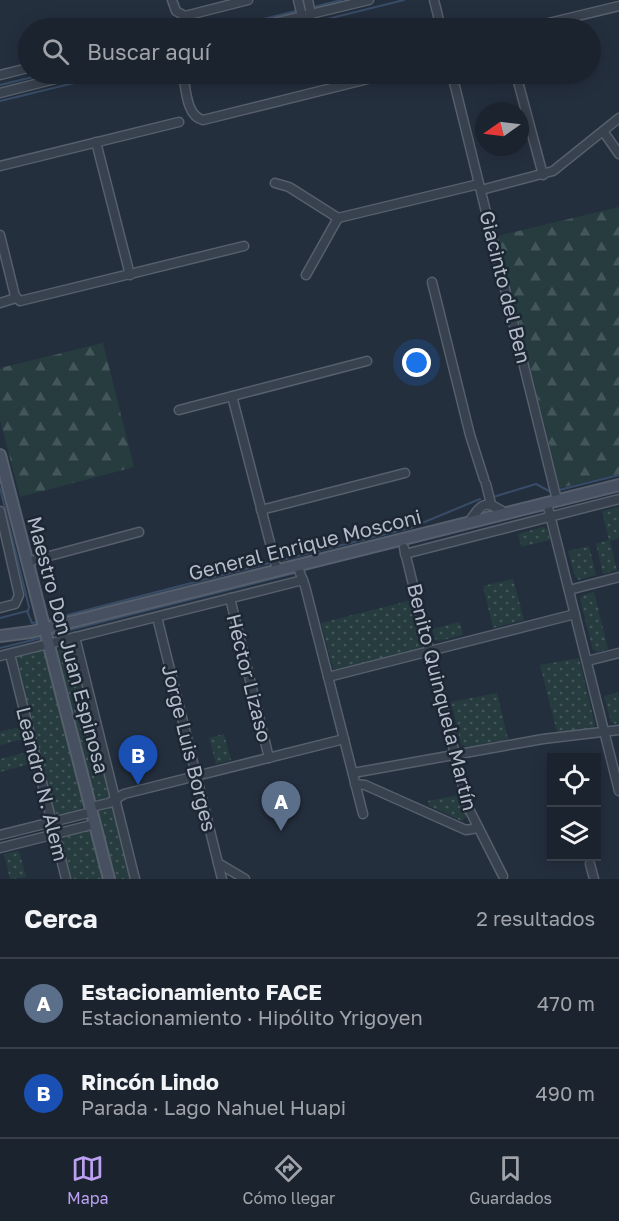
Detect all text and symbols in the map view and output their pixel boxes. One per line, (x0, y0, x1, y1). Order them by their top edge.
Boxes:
search box (18, 18, 601, 84)
icon: search (39, 35, 72, 68)
text: Buscar aquí (87, 38, 210, 65)
north arrow (475, 102, 529, 156)
street label: Giacinto del Ben (475, 208, 537, 366)
your location (402, 348, 431, 377)
street label: General Enrique Mosconi (186, 503, 424, 585)
street label: Maestro Don Juan Espinosa (23, 514, 115, 776)
street label: Benito Quinquela Martín (403, 581, 483, 813)
street label: Héctor Lizaso (222, 611, 278, 744)
street label: Jorge Luis Borges (158, 662, 222, 834)
street label: Leandro N. Alem (12, 704, 74, 863)
pin: B (118, 736, 158, 785)
map controls (547, 753, 601, 861)
button: locate (547, 753, 601, 807)
pin: A (262, 782, 300, 831)
button: layers (547, 807, 601, 861)
text: Cerca (24, 903, 98, 934)
text: 2 resultados (476, 906, 595, 930)
text: Estacionamiento FACE (81, 978, 322, 1005)
text: A (36, 991, 51, 1015)
text: 470 m (537, 991, 595, 1015)
text: Estacionamiento · Hipólito Yrigoyen (81, 1005, 423, 1029)
text: Rincón Lindo (81, 1068, 219, 1095)
text: B (36, 1081, 51, 1105)
text: 490 m (536, 1081, 595, 1105)
text: Parada · Lago Nahuel Huapi (81, 1095, 346, 1119)
tab: Mapa (67, 1152, 109, 1208)
tab: Cómo llegar (243, 1152, 335, 1208)
tab: Guardados (469, 1152, 552, 1208)

